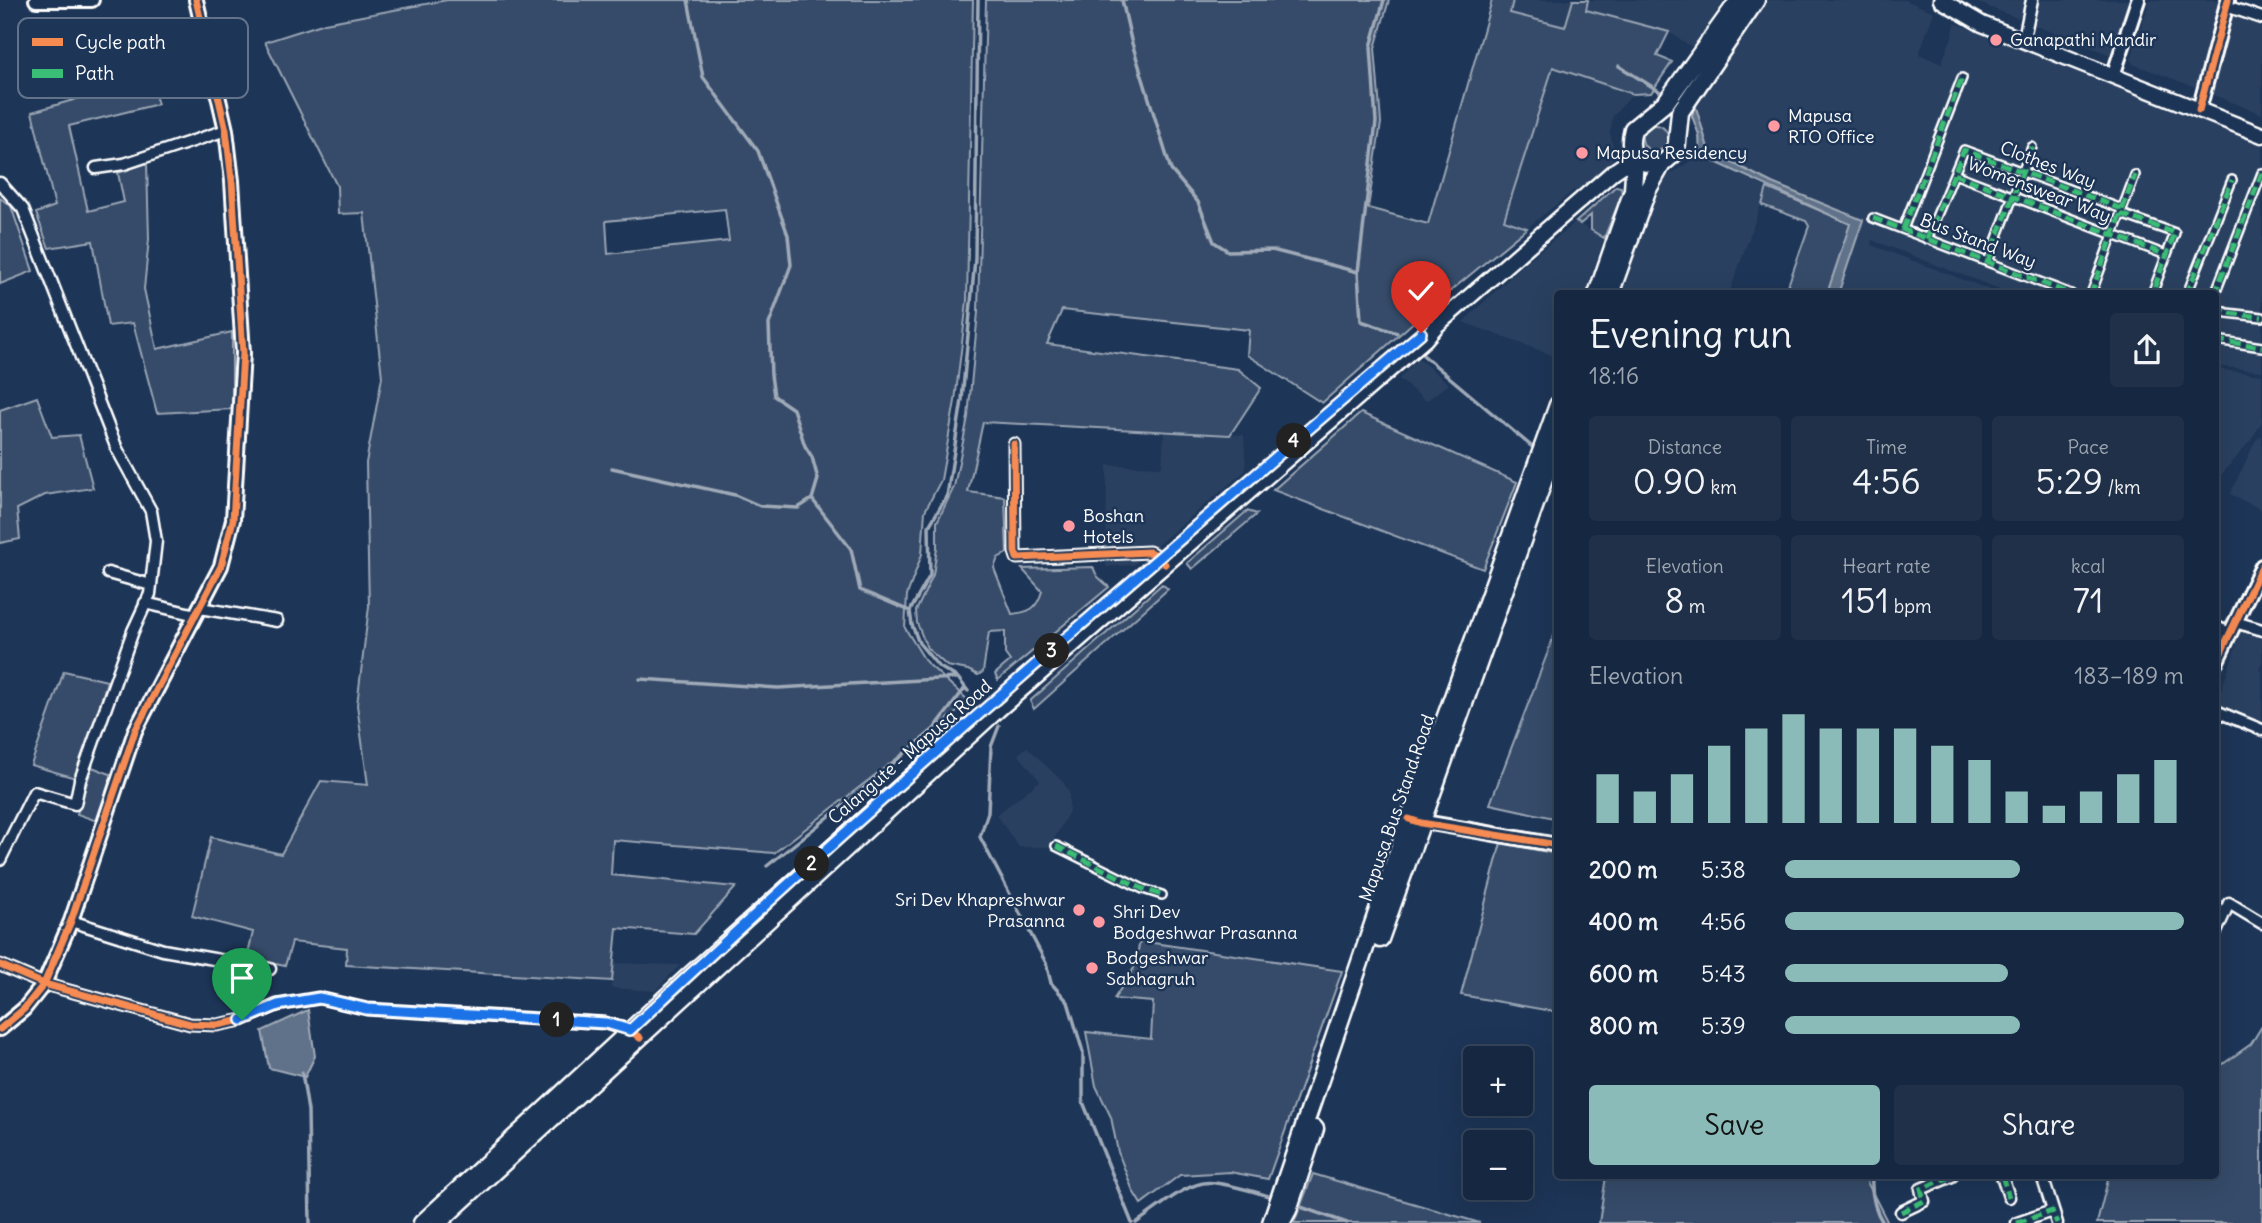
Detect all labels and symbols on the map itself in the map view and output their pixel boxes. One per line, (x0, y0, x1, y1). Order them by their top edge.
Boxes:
legend (18, 18, 248, 98)
place label: Ganapathi Mandir (2010, 28, 2157, 51)
text: Cycle path (75, 30, 166, 54)
marker: Ganapathi Mandir (1988, 32, 2004, 48)
text: Path (75, 61, 114, 85)
place label: Mapusa RTO Office (1788, 104, 1874, 148)
marker: Mapusa RTO Office (1766, 118, 1782, 134)
street label: Clothes Way (1997, 136, 2099, 193)
place label: Mapusa Residency (1596, 141, 1747, 164)
marker: Mapusa Residency (1574, 145, 1590, 161)
street label: Womenswear Way (1964, 152, 2114, 227)
street label: Bus Stand Way (1917, 208, 2039, 273)
pin (1391, 261, 1451, 333)
pin: 4 (1276, 424, 1312, 458)
place label: Boshan Hotels (1083, 504, 1144, 548)
marker: Boshan Hotels (1061, 518, 1077, 534)
pin: 3 (1034, 634, 1070, 668)
street label: Calangute - Mapusa Road (823, 674, 997, 829)
street label: Mapusa Bus Stand Road (1354, 711, 1440, 905)
pin: 2 (794, 846, 830, 882)
place label: Sri Dev Khapreshwar Prasanna (895, 888, 1066, 932)
place label: Shri Dev Bodgeshwar Prasanna (1113, 900, 1298, 944)
marker: Sri Dev Khapreshwar Prasanna (1071, 902, 1087, 918)
marker: Shri Dev Bodgeshwar Prasanna (1091, 914, 1107, 930)
place label: Bodgeshwar Sabhagruh (1106, 946, 1209, 990)
pin (212, 948, 272, 1020)
marker: Bodgeshwar Sabhagruh (1084, 960, 1100, 976)
pin: 1 (540, 1002, 574, 1038)

